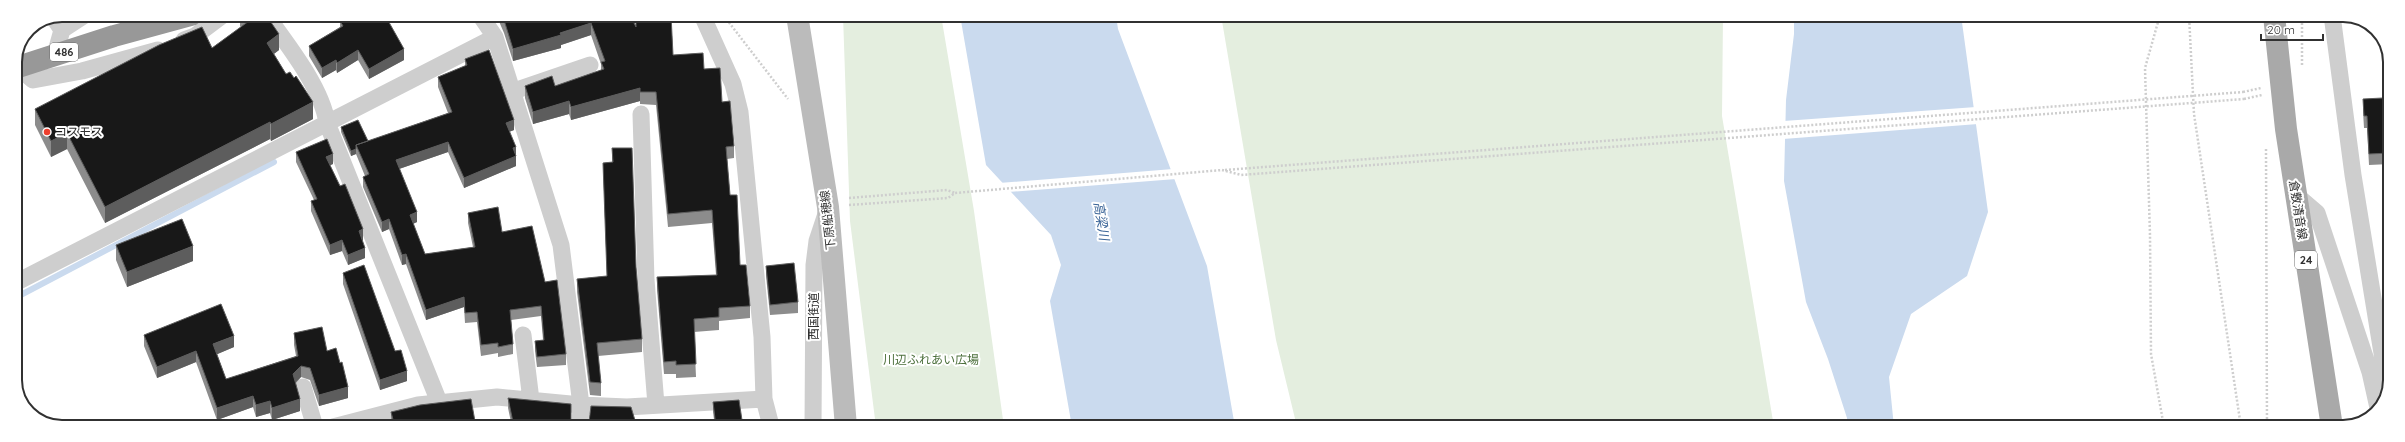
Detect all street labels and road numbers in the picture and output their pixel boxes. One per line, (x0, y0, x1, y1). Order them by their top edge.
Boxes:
road number: 486 (50, 43, 78, 61)
street label: 倉敷清音線 (2286, 179, 2311, 241)
street label: 下原船穂線 (817, 189, 838, 251)
road number: 24 (2295, 251, 2317, 269)
street label: 西国街道 (806, 292, 821, 340)

